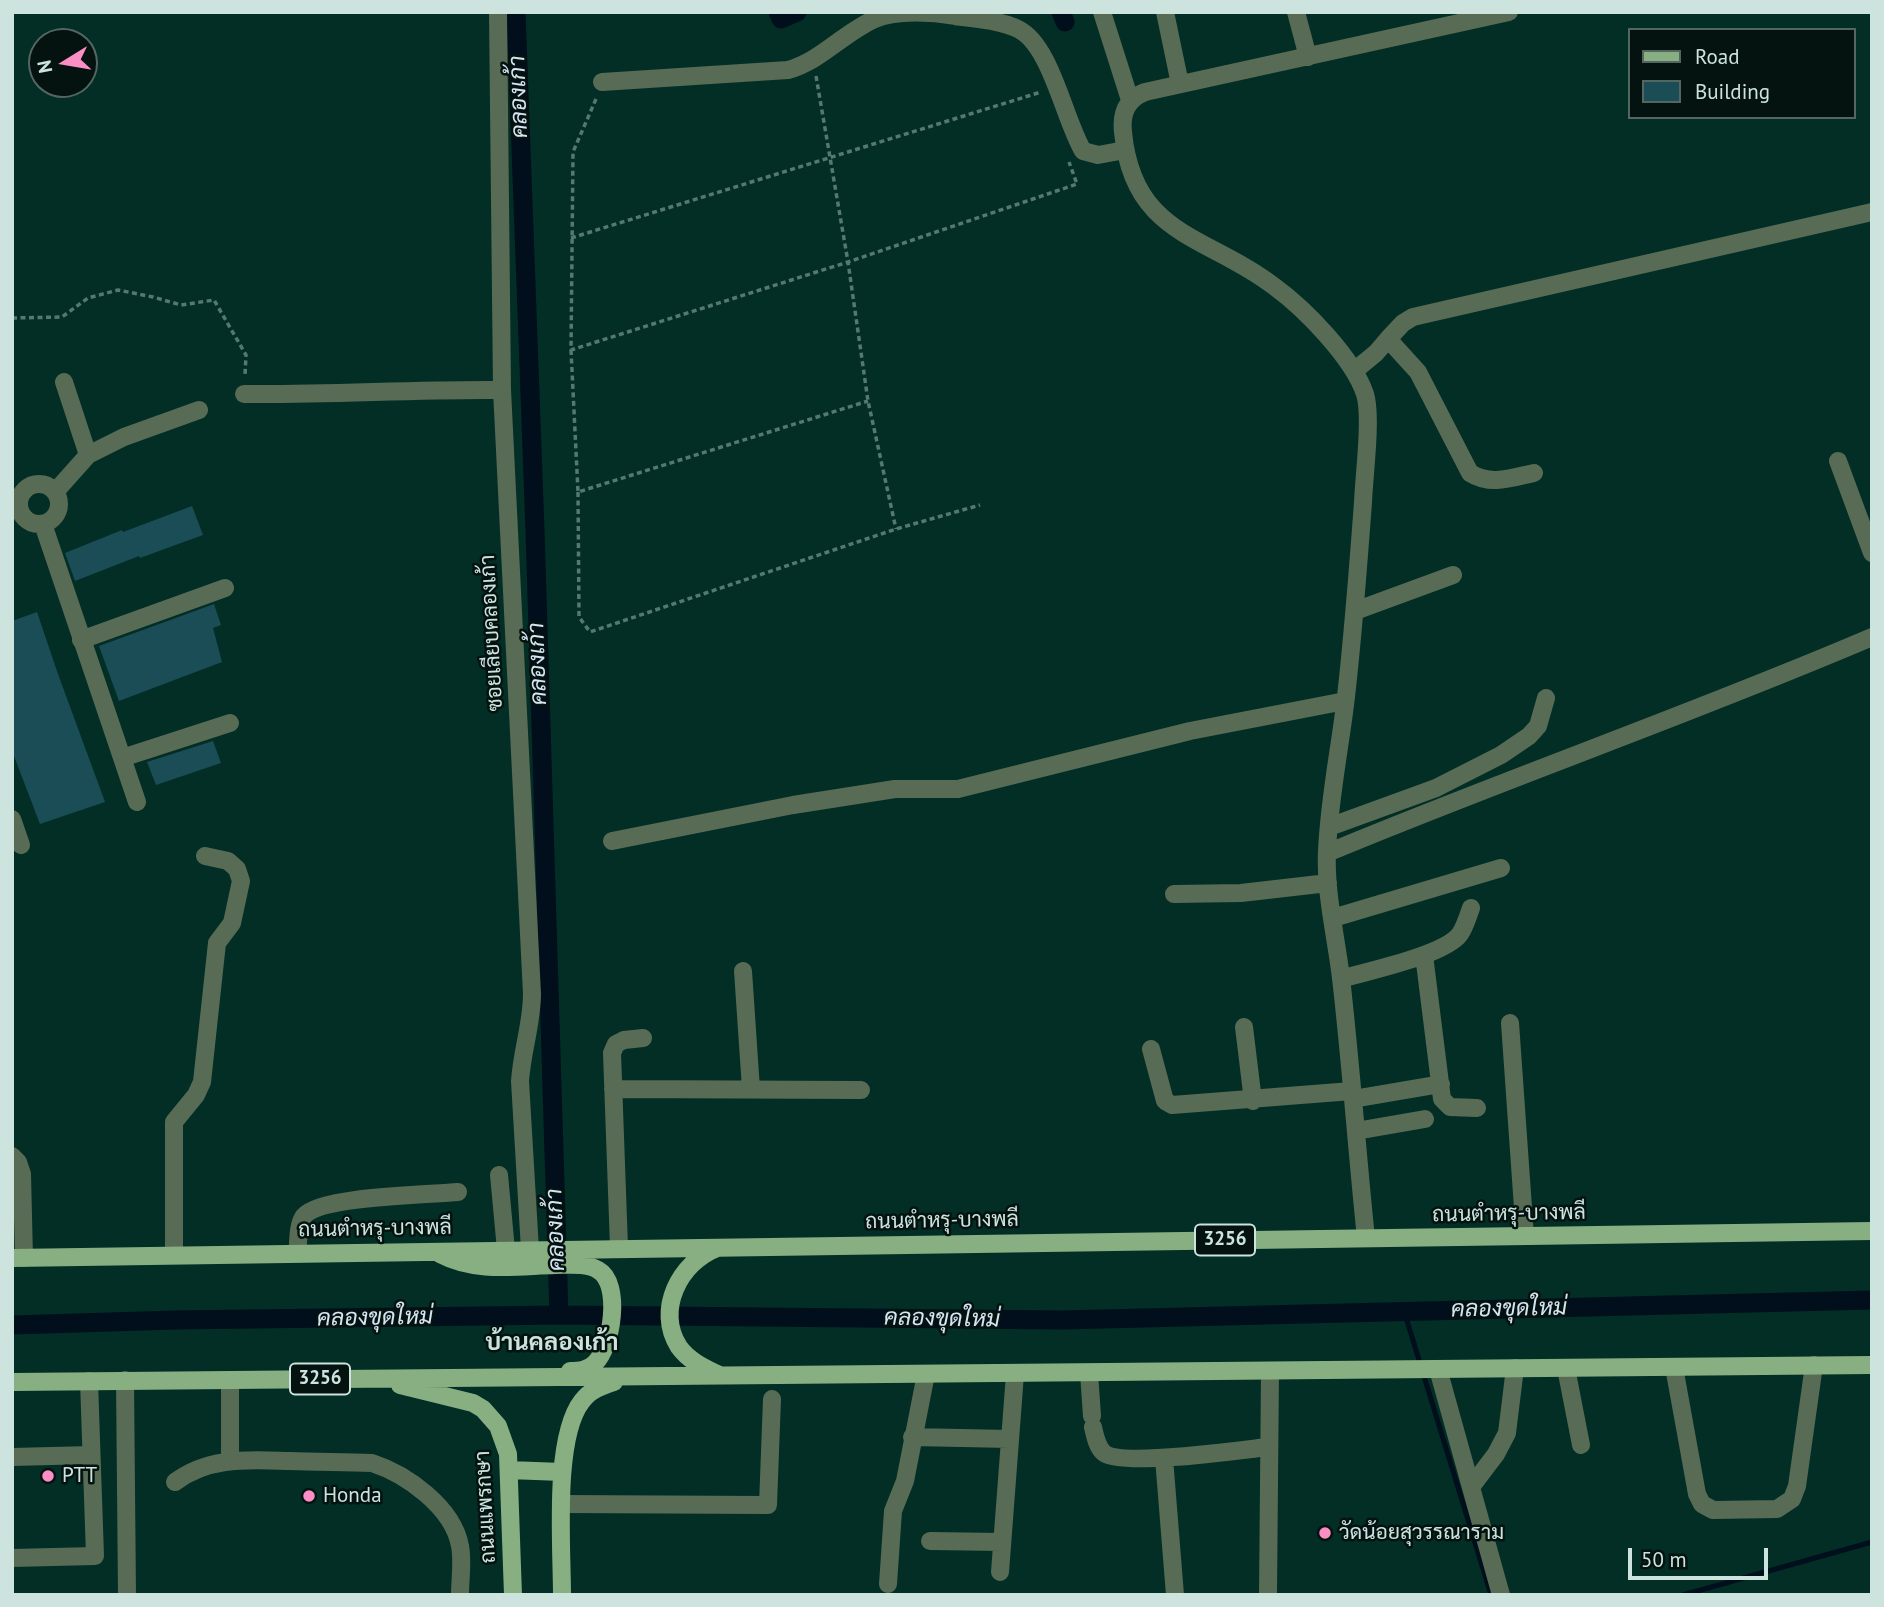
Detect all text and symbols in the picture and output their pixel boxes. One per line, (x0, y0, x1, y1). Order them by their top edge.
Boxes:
north arrow (28, 28, 98, 98)
legend (1629, 28, 1856, 119)
text: Road (1695, 43, 1739, 70)
water label: คลองเก้า (504, 55, 534, 139)
text: N (31, 58, 57, 75)
text: Building (1695, 78, 1770, 105)
street label: ซอยเลียบคลองเก้า (475, 554, 509, 712)
water label: คลองเก้า (523, 622, 553, 706)
water label: คลองเก้า (541, 1188, 571, 1272)
street label: ถนนตำหรุ-บางพลี (1432, 1200, 1586, 1228)
street label: ถนนตำหรุ-บางพลี (865, 1207, 1019, 1235)
street label: ถนนตำหรุ-บางพลี (298, 1215, 452, 1243)
road number: 3256 (1195, 1224, 1255, 1256)
water label: คลองขุดใหม่ (1451, 1294, 1567, 1324)
water label: คลองขุดใหม่ (317, 1303, 433, 1333)
water label: คลองขุดใหม่ (884, 1304, 1000, 1334)
district label: บ้านคลองเก้า (485, 1329, 619, 1357)
road number: 3256 (290, 1364, 350, 1394)
street label: ถนนแพรกษา (470, 1450, 502, 1564)
place label: PTT (62, 1463, 97, 1489)
marker: PTT (40, 1468, 56, 1484)
place label: Honda (323, 1483, 382, 1509)
marker: Honda (301, 1488, 317, 1504)
place label: วัดน้อยสุวรรณาราม (1339, 1520, 1504, 1546)
marker: วัดน้อยสุวรรณาราม (1317, 1525, 1333, 1541)
scale bar (1632, 1534, 1772, 1578)
text: 50 m (1641, 1546, 1687, 1573)

